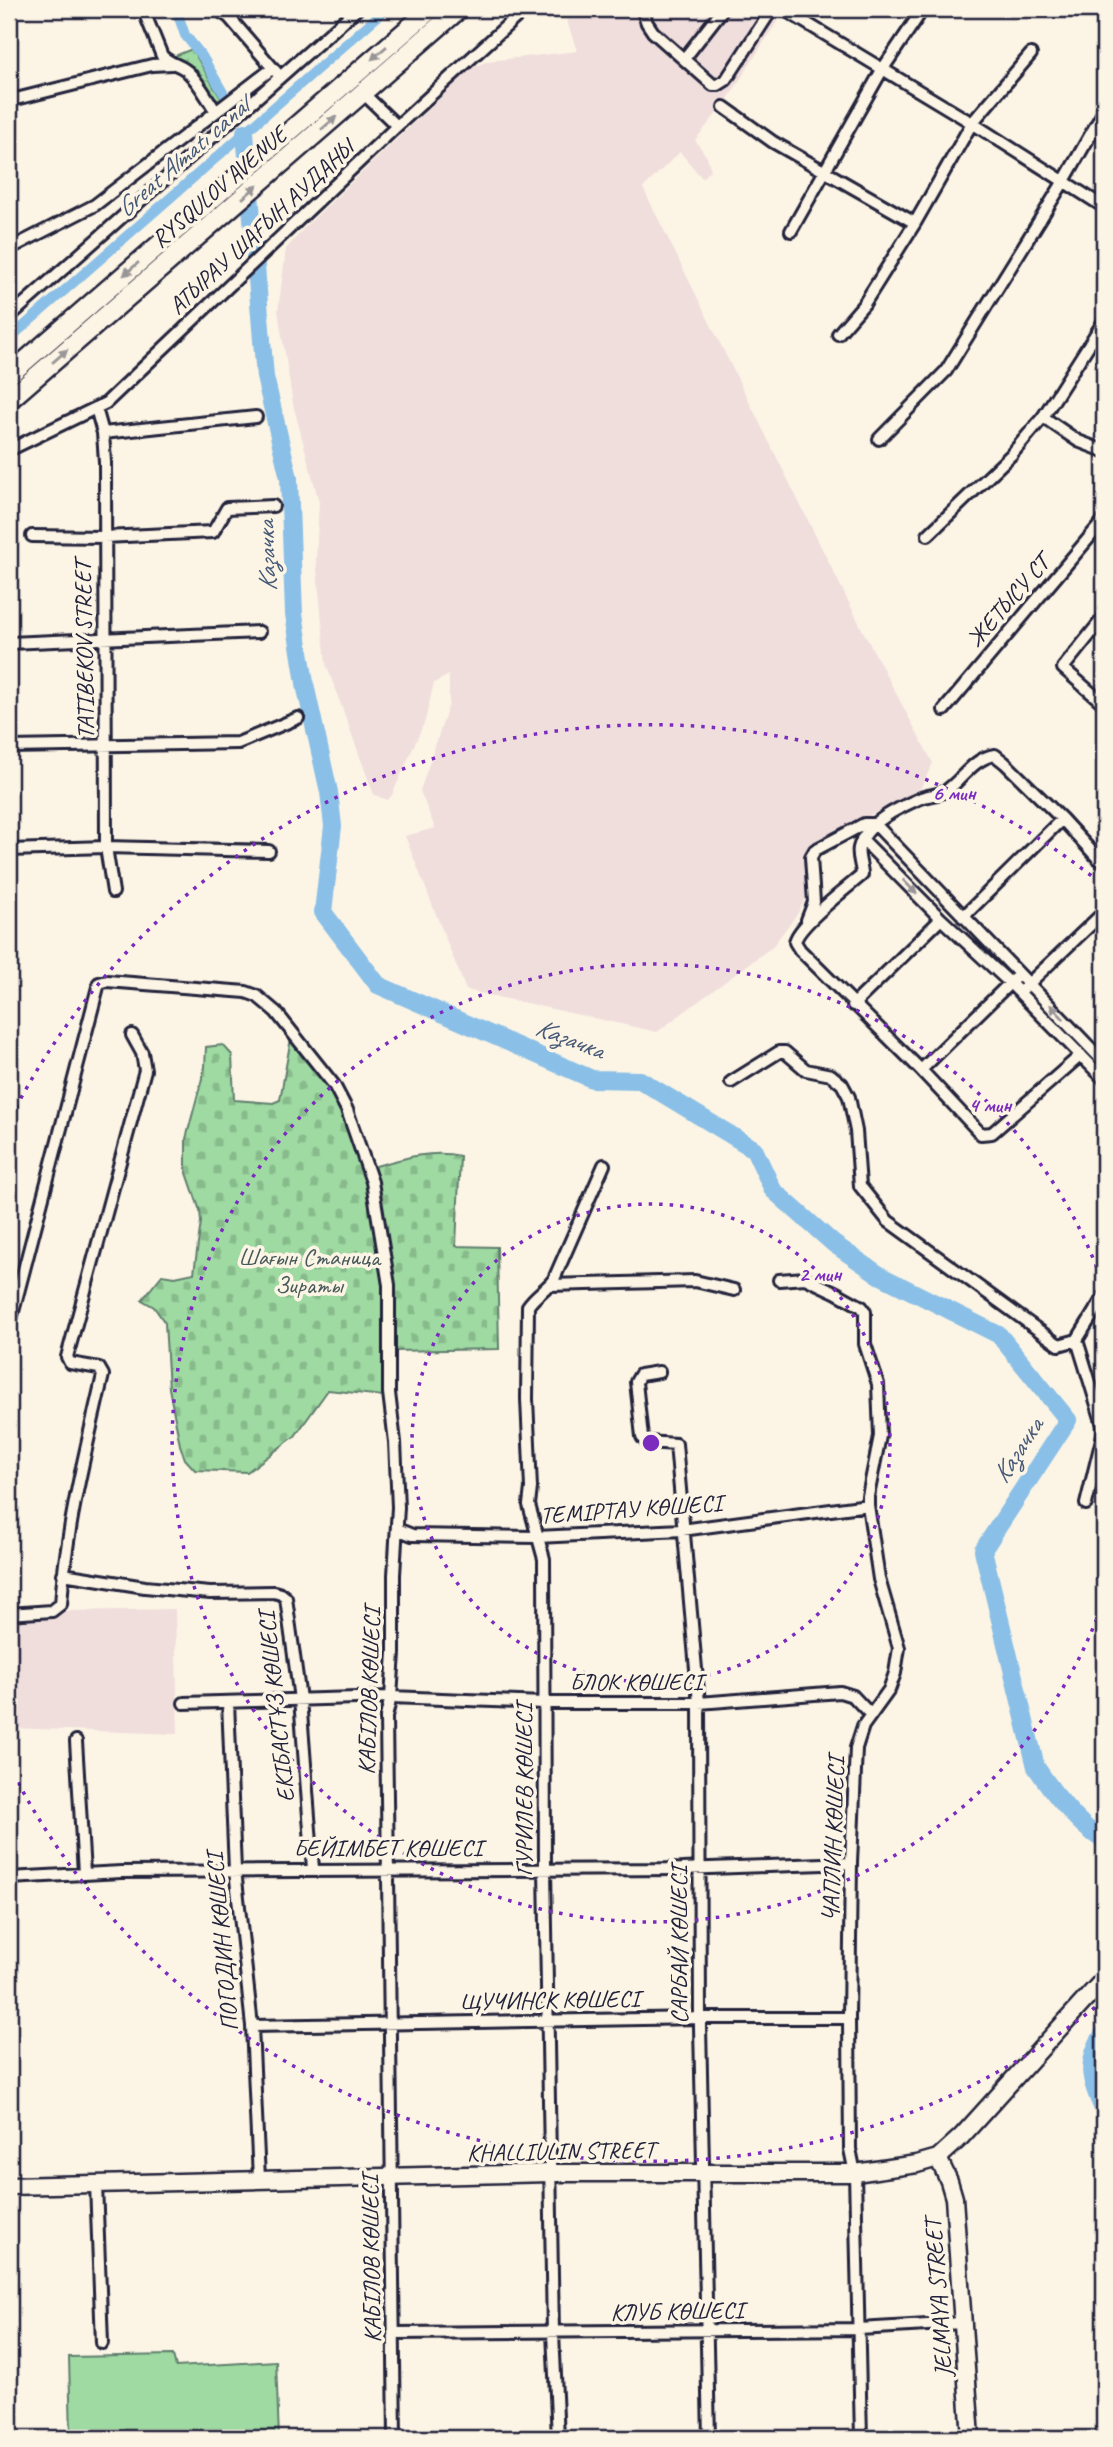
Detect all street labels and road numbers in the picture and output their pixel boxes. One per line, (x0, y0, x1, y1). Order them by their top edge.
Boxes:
street label: RYSQULOV AVENUE (145, 118, 295, 254)
street label: АТЫРАУ ШАҒЫН АУДАНЫ (162, 131, 363, 321)
street label: ЖЕТЫСУ СТ (960, 544, 1060, 653)
street label: TATIBEKOV STREET (67, 555, 101, 739)
street label: ТЕМІРТАУ КӨШЕСІ (539, 1487, 728, 1530)
street label: КАБІЛОВ КӨШЕСІ (351, 1602, 387, 1775)
street label: ЕКІБАСТҰЗ КӨШЕСІ (251, 1605, 301, 1804)
street label: БЛОК КӨШЕСІ (570, 1667, 708, 1697)
street label: ГУРИЛЕВ КӨШЕСІ (509, 1698, 539, 1876)
street label: ЧАПЛИН КӨШЕСІ (815, 1751, 851, 1922)
street label: БЕЙІМБЕТ КӨШЕСІ (294, 1833, 488, 1863)
street label: ПОГОДИН КӨШЕСІ (199, 1846, 245, 2032)
street label: САРБАЙ КӨШЕСІ (664, 1861, 694, 2024)
street label: ЩУЧИНСК КӨШЕСІ (460, 1983, 645, 2017)
street label: KHALLIULIN STREET (467, 2134, 660, 2168)
street label: КАБІЛОВ КӨШЕСІ (354, 2170, 387, 2343)
street label: JELMAYA STREET (917, 2212, 959, 2379)
street label: КЛУБ КӨШЕСІ (610, 2295, 749, 2327)

